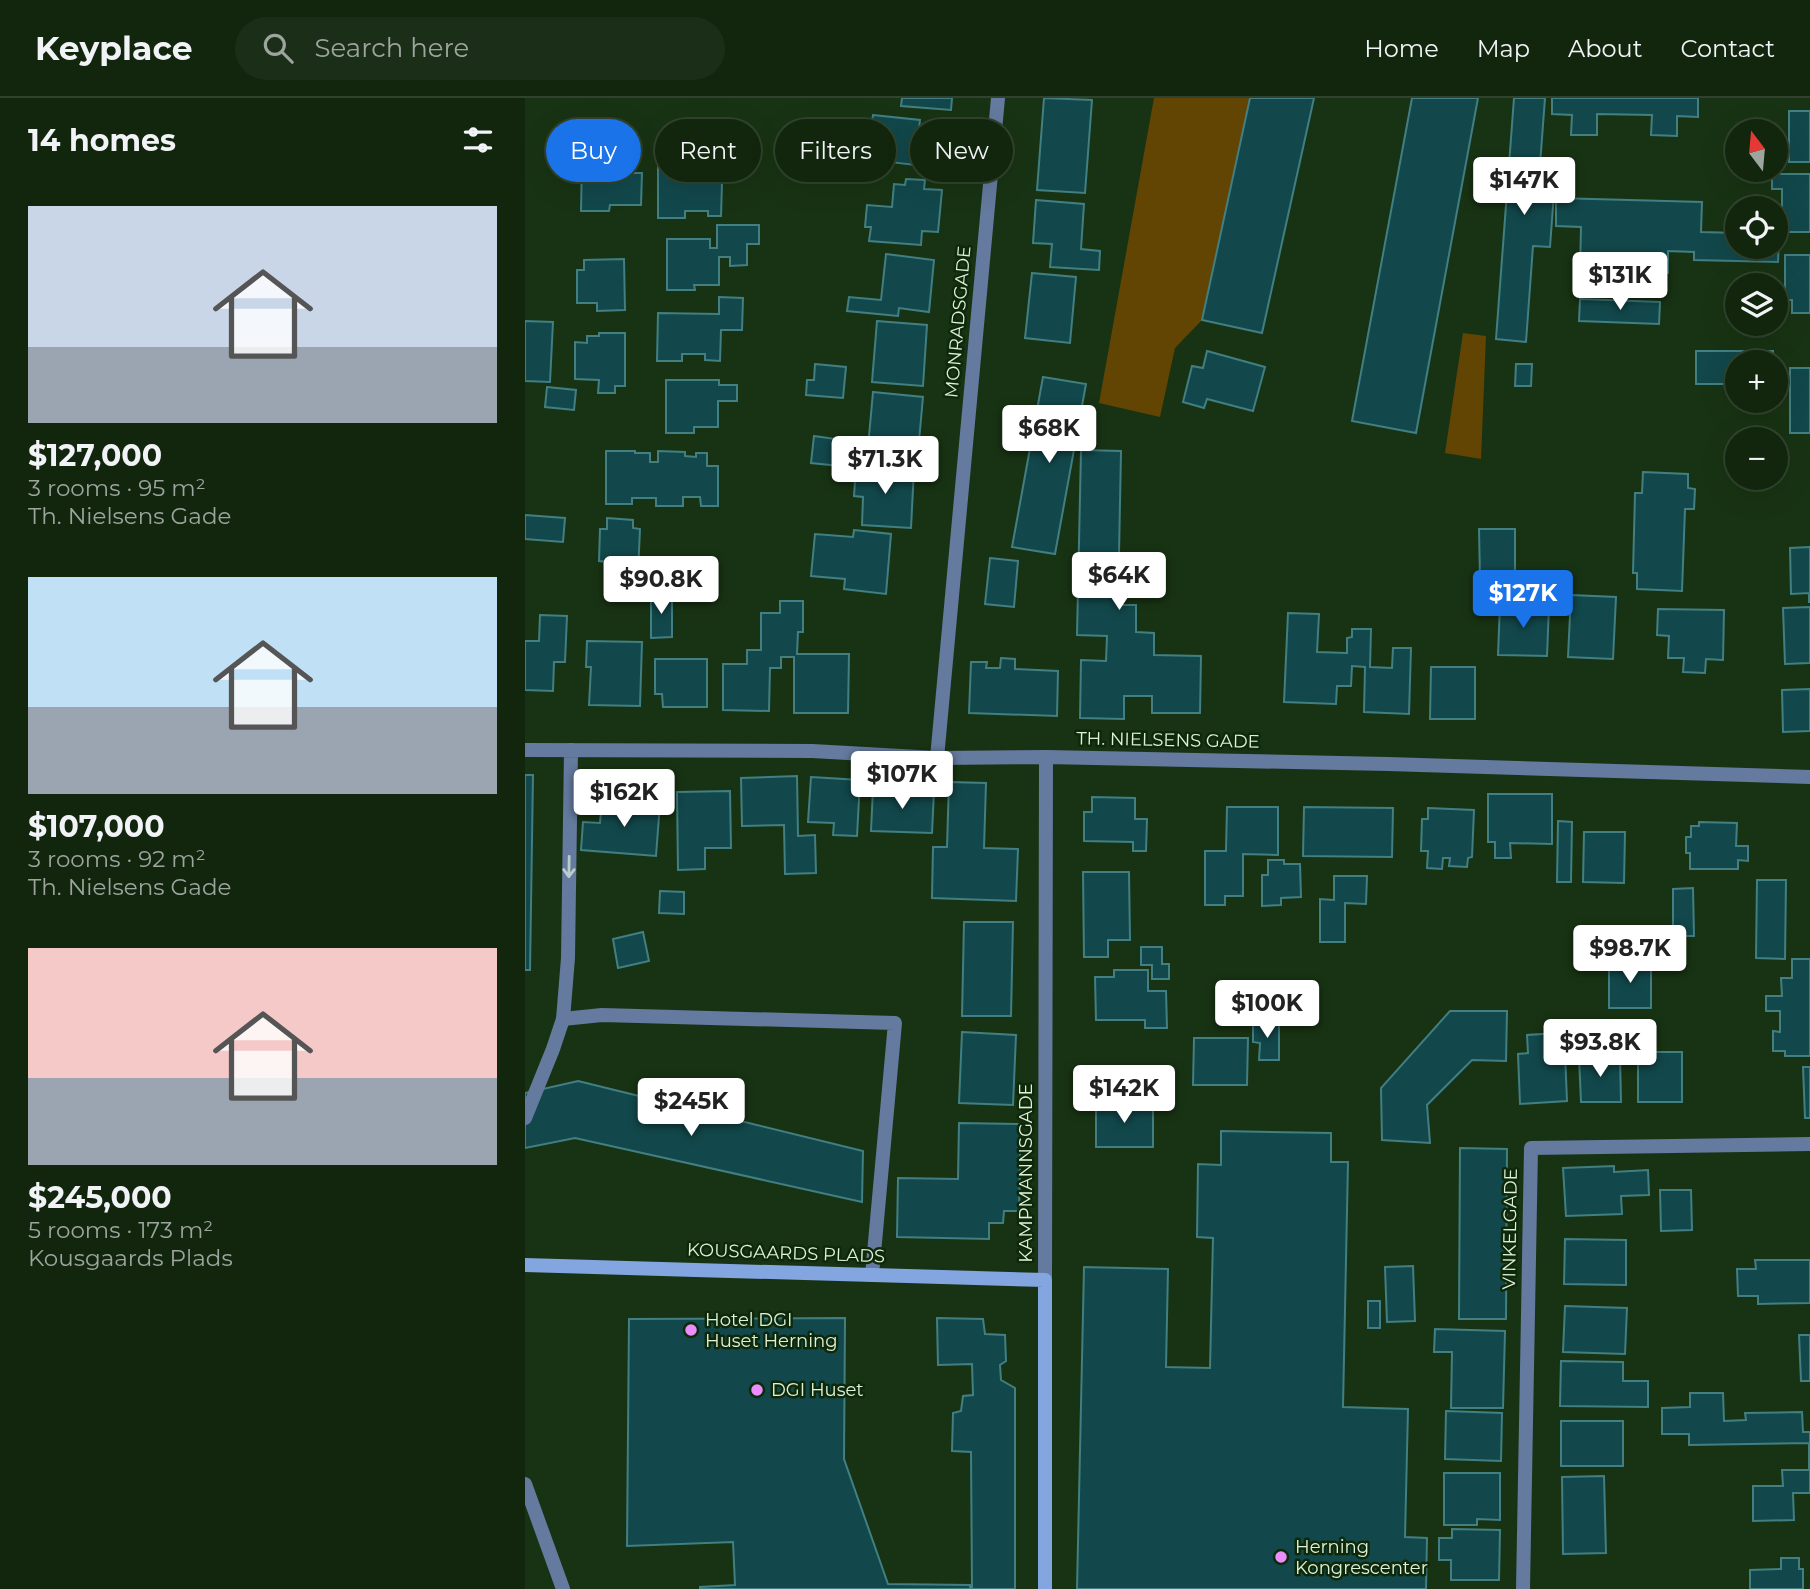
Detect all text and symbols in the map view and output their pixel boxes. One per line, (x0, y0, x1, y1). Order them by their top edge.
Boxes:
search box (235, 17, 725, 80)
text: Keyplace (35, 28, 193, 68)
icon: search (259, 29, 297, 67)
text: Search here (315, 32, 469, 64)
text: Home (1364, 34, 1439, 63)
text: Map (1477, 34, 1530, 63)
text: About (1568, 34, 1642, 63)
text: Contact (1680, 34, 1775, 63)
chip: Buy (546, 119, 641, 182)
chip: Rent (655, 119, 761, 182)
chip: Filters (775, 119, 896, 182)
chip: New (910, 119, 1013, 182)
north arrow (1725, 119, 1789, 182)
map controls (1725, 119, 1788, 490)
icon: filters (459, 121, 497, 159)
text: 14 homes (28, 122, 176, 159)
pin: $147K (1475, 158, 1573, 217)
text: $147K (1489, 166, 1559, 194)
button: locate (1725, 196, 1788, 259)
street label: MONRADSGADE (940, 245, 976, 399)
icon: home (200, 251, 326, 377)
pin: $131K (1571, 252, 1669, 312)
text: $131K (1588, 261, 1652, 289)
button: layers (1725, 273, 1788, 336)
button: + (1725, 350, 1788, 413)
pin: $68K (1008, 406, 1090, 465)
text: $68K (1018, 414, 1080, 442)
button: − (1725, 427, 1788, 490)
pin: $71.3K (828, 436, 942, 496)
text: $127,000 (28, 437, 162, 474)
text: $71.3K (848, 445, 922, 473)
text: 3 rooms · 95 m² (28, 474, 206, 502)
text: Th. Nielsens Gade (28, 502, 231, 530)
pin: $64K (1078, 552, 1160, 612)
pin: $90.8K (604, 556, 718, 616)
text: $64K (1088, 561, 1150, 589)
text: $90.8K (620, 565, 702, 593)
pin: $127K (1474, 570, 1572, 630)
text: $127K (1489, 579, 1557, 607)
icon: home (200, 622, 326, 748)
street label: TH. NIELSENS GADE (1076, 727, 1260, 753)
pin: $107K (853, 752, 951, 811)
text: $107K (867, 760, 937, 788)
pin: $162K (575, 770, 673, 829)
text: $162K (590, 778, 658, 806)
text: $107,000 (28, 808, 165, 845)
text: 3 rooms · 92 m² (28, 845, 206, 873)
one-way arrow (562, 855, 576, 878)
text: Th. Nielsens Gade (28, 873, 231, 901)
pin: $98.7K (1573, 926, 1687, 985)
text: $98.7K (1589, 934, 1671, 962)
pin: $100K (1218, 981, 1316, 1040)
text: $100K (1231, 989, 1303, 1017)
icon: home (200, 993, 326, 1119)
pin: $93.8K (1543, 1020, 1657, 1079)
text: $93.8K (1560, 1028, 1640, 1056)
pin: $142K (1075, 1066, 1173, 1125)
text: $142K (1089, 1074, 1159, 1102)
pin: $245K (642, 1079, 740, 1138)
street label: KAMPMANNSGADE (1015, 1083, 1037, 1263)
text: $245K (654, 1087, 728, 1115)
street label: VINKELGADE (1498, 1168, 1522, 1290)
text: $245,000 (28, 1179, 172, 1216)
text: 5 rooms · 173 m² (28, 1216, 213, 1244)
street label: KOUSGAARDS PLADS (687, 1239, 885, 1267)
text: Kousgaards Plads (28, 1244, 233, 1272)
place label: Hotel DGI Huset Herning (705, 1309, 838, 1352)
marker: Hotel DGI Huset Herning (683, 1322, 699, 1338)
place label: DGI Huset (771, 1379, 864, 1401)
marker: DGI Huset (749, 1382, 765, 1398)
place label: Herning Kongrescenter (1295, 1536, 1428, 1579)
marker: Herning Kongrescenter (1273, 1549, 1289, 1565)

